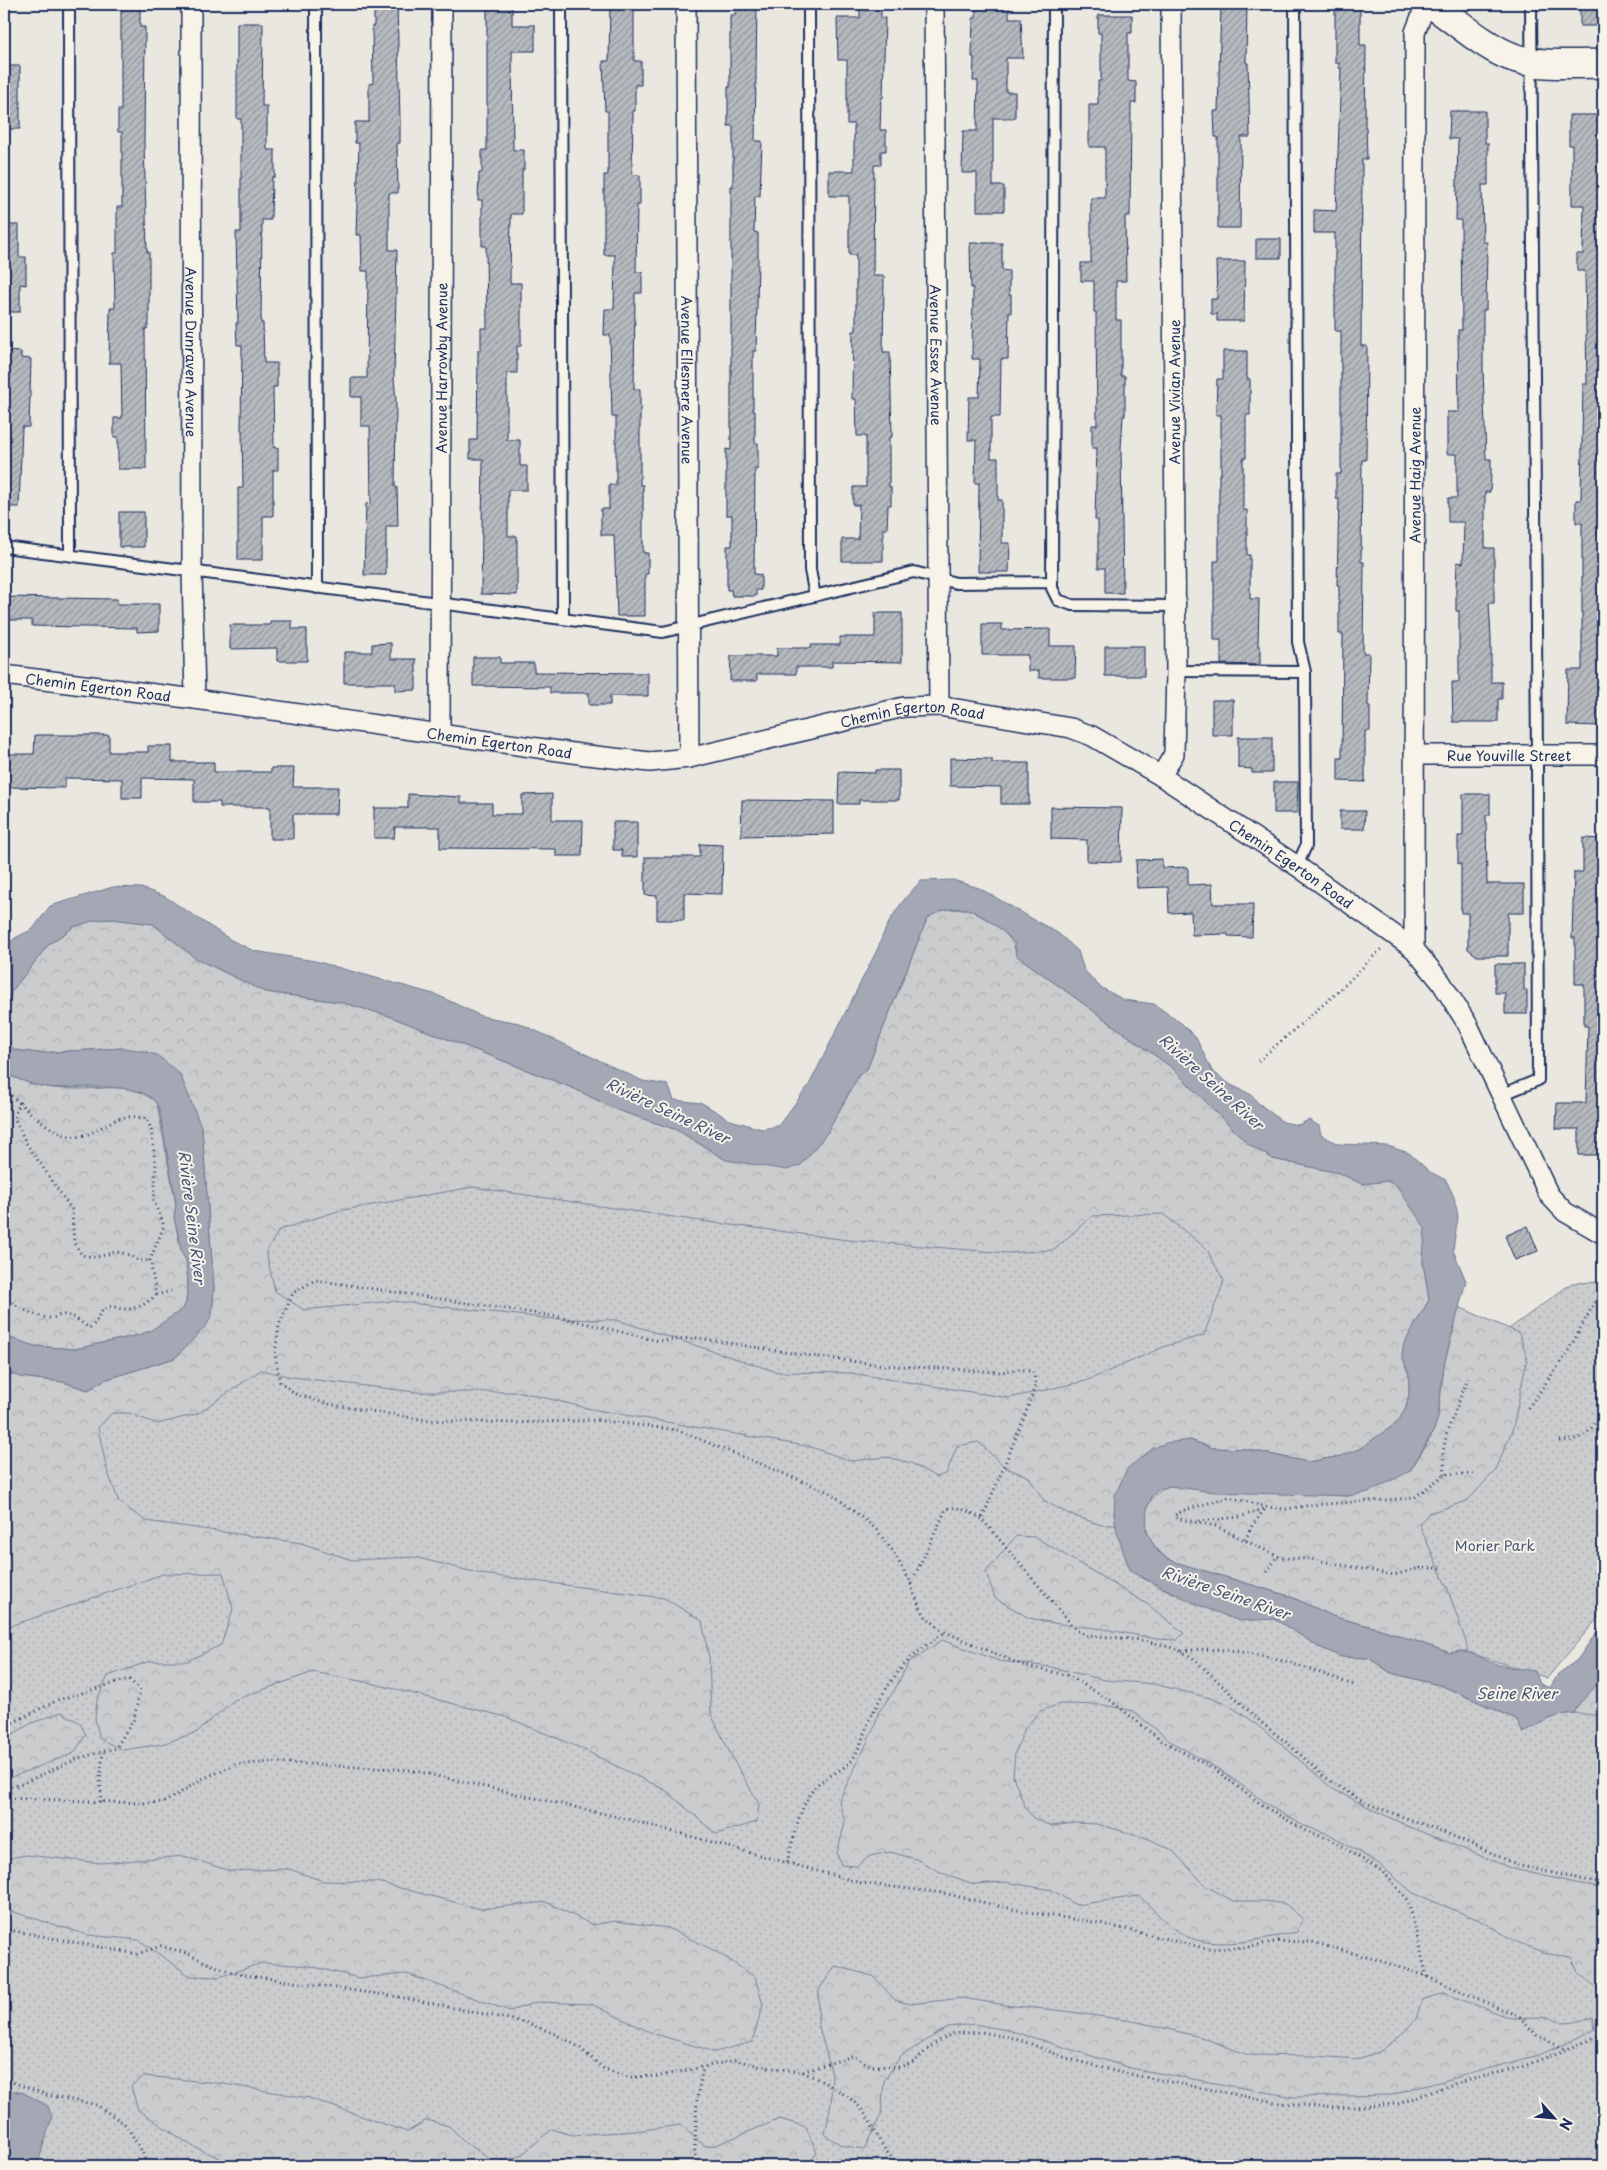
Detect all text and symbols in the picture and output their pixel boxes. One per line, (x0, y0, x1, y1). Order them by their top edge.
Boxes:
street label: Avenue Dunraven Avenue (181, 267, 202, 437)
street label: Avenue Harrowby Avenue (430, 282, 452, 454)
street label: Avenue Essex Avenue (925, 284, 948, 426)
street label: Avenue Ellesmere Avenue (677, 296, 698, 465)
street label: Avenue Vivian Avenue (1164, 319, 1185, 465)
street label: Avenue Haig Avenue (1404, 406, 1425, 543)
street label: Chemin Egerton Road (24, 667, 172, 706)
street label: Chemin Egerton Road (838, 695, 986, 732)
street label: Chemin Egerton Road (425, 722, 573, 763)
street label: Rue Youville Street (1447, 745, 1571, 766)
street label: Chemin Egerton Road (1225, 813, 1358, 913)
water label: Rivière Seine River (1155, 1028, 1271, 1136)
water label: Rivière Seine River (602, 1071, 735, 1150)
water label: Rivière Seine River (173, 1149, 213, 1287)
park label: Morier Park (1455, 1535, 1536, 1556)
water label: Rivière Seine River (1159, 1559, 1295, 1625)
water label: Seine River (1477, 1681, 1559, 1704)
north arrow (1530, 2092, 1580, 2142)
text: N (1554, 2114, 1578, 2134)

